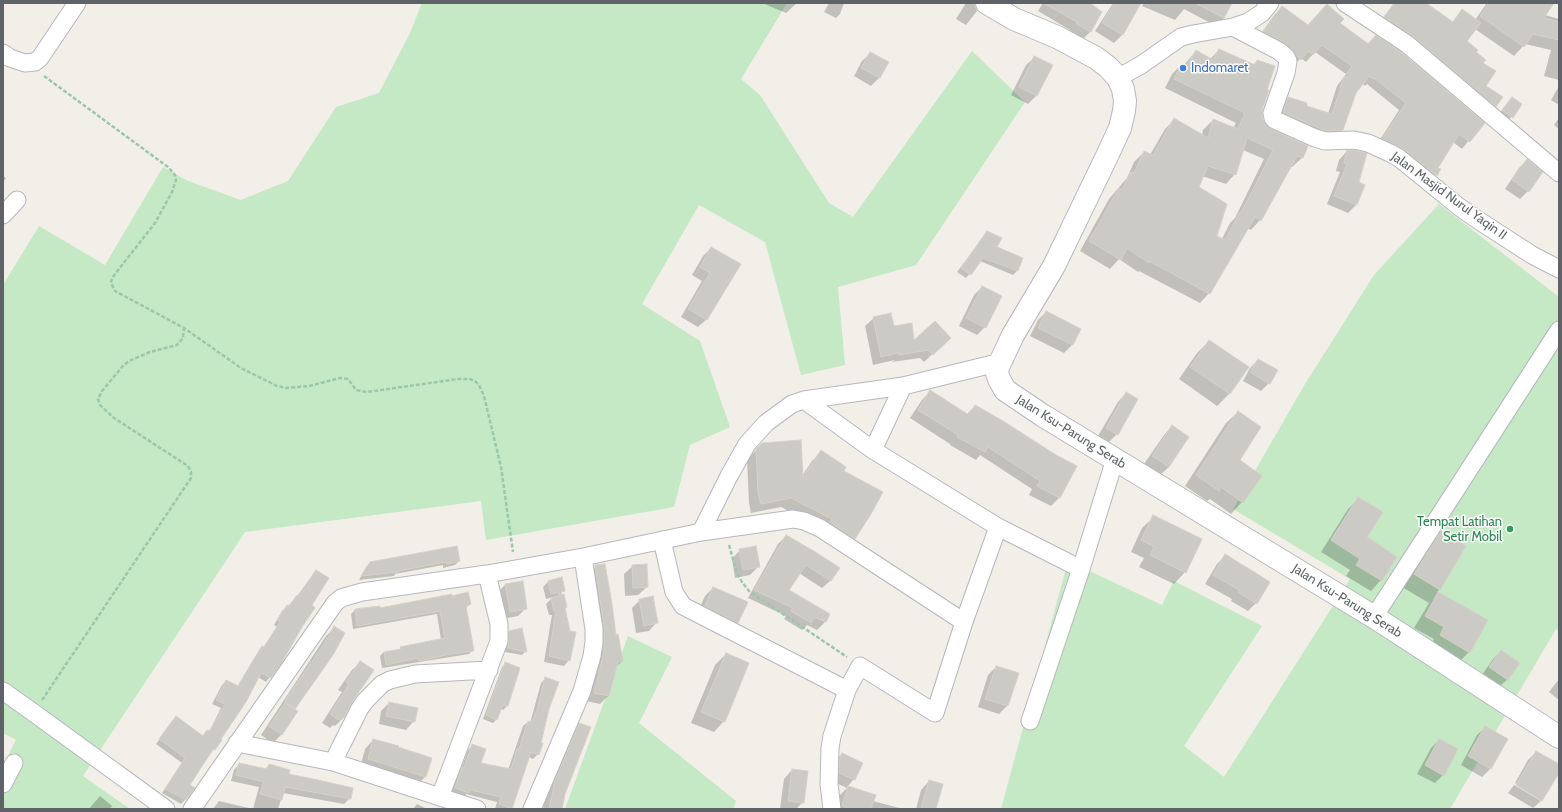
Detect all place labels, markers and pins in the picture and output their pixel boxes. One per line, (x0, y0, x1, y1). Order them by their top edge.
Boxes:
place label: Indomaret (1191, 60, 1248, 76)
marker: Indomaret (1178, 63, 1188, 73)
place label: Tempat Latihan Setir Mobil (1417, 514, 1502, 545)
marker: Tempat Latihan Setir Mobil (1505, 524, 1515, 534)

